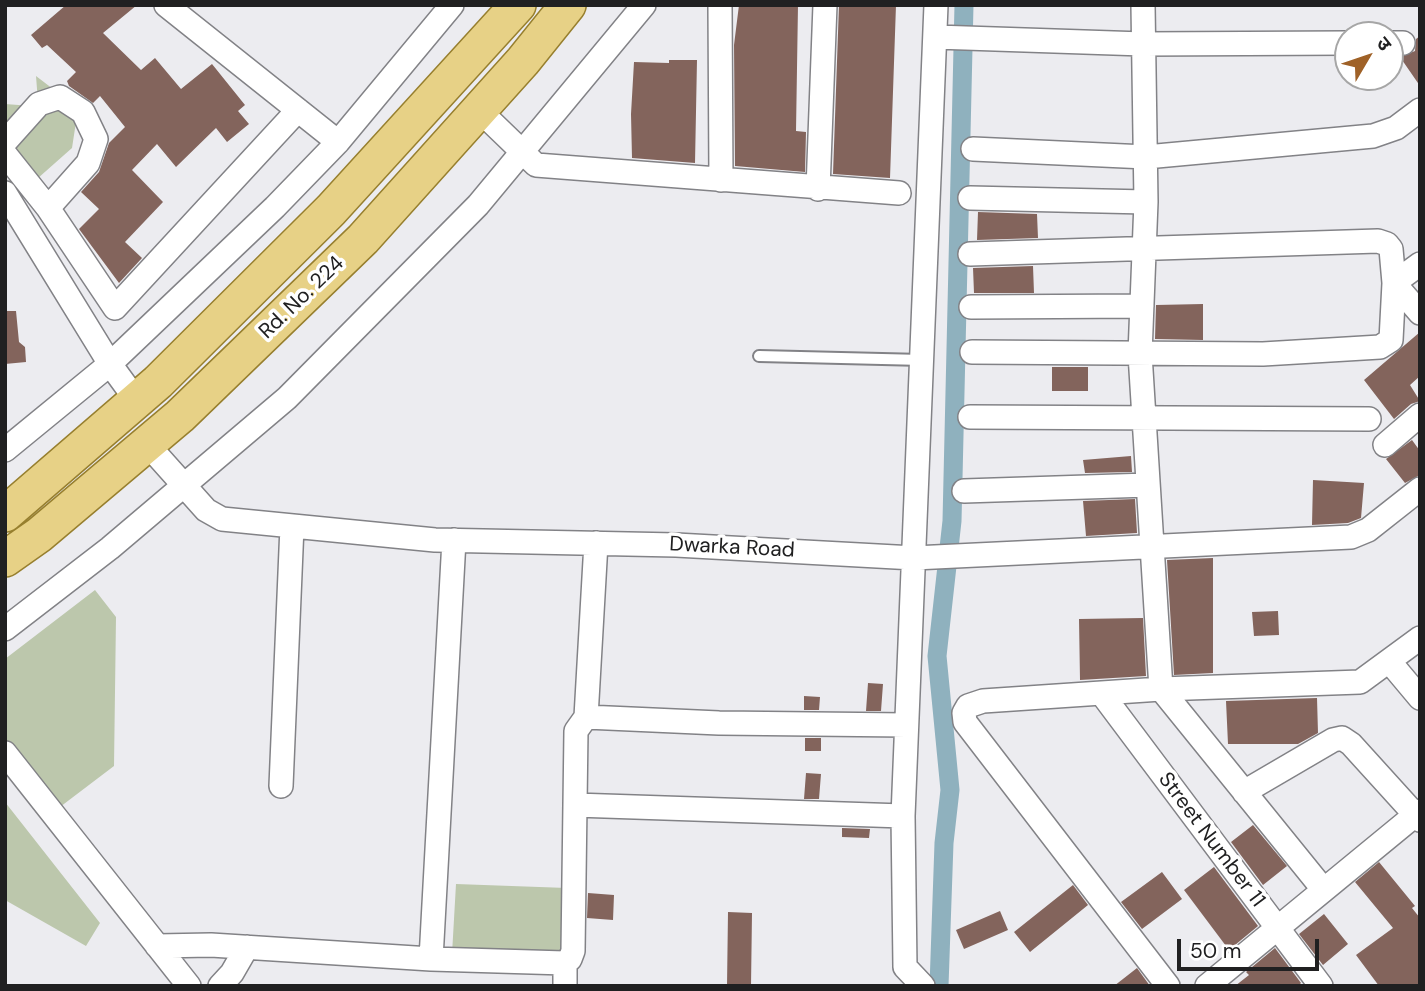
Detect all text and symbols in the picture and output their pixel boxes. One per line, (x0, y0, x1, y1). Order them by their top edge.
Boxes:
north arrow (1334, 21, 1404, 91)
text: उ (1371, 32, 1397, 56)
street label: Rd. No. 224 (254, 251, 350, 345)
street label: Dwarka Road (669, 532, 795, 564)
street label: Street Number 11 (1152, 768, 1270, 912)
scale bar (1180, 925, 1322, 969)
text: 50 m (1190, 937, 1241, 965)

